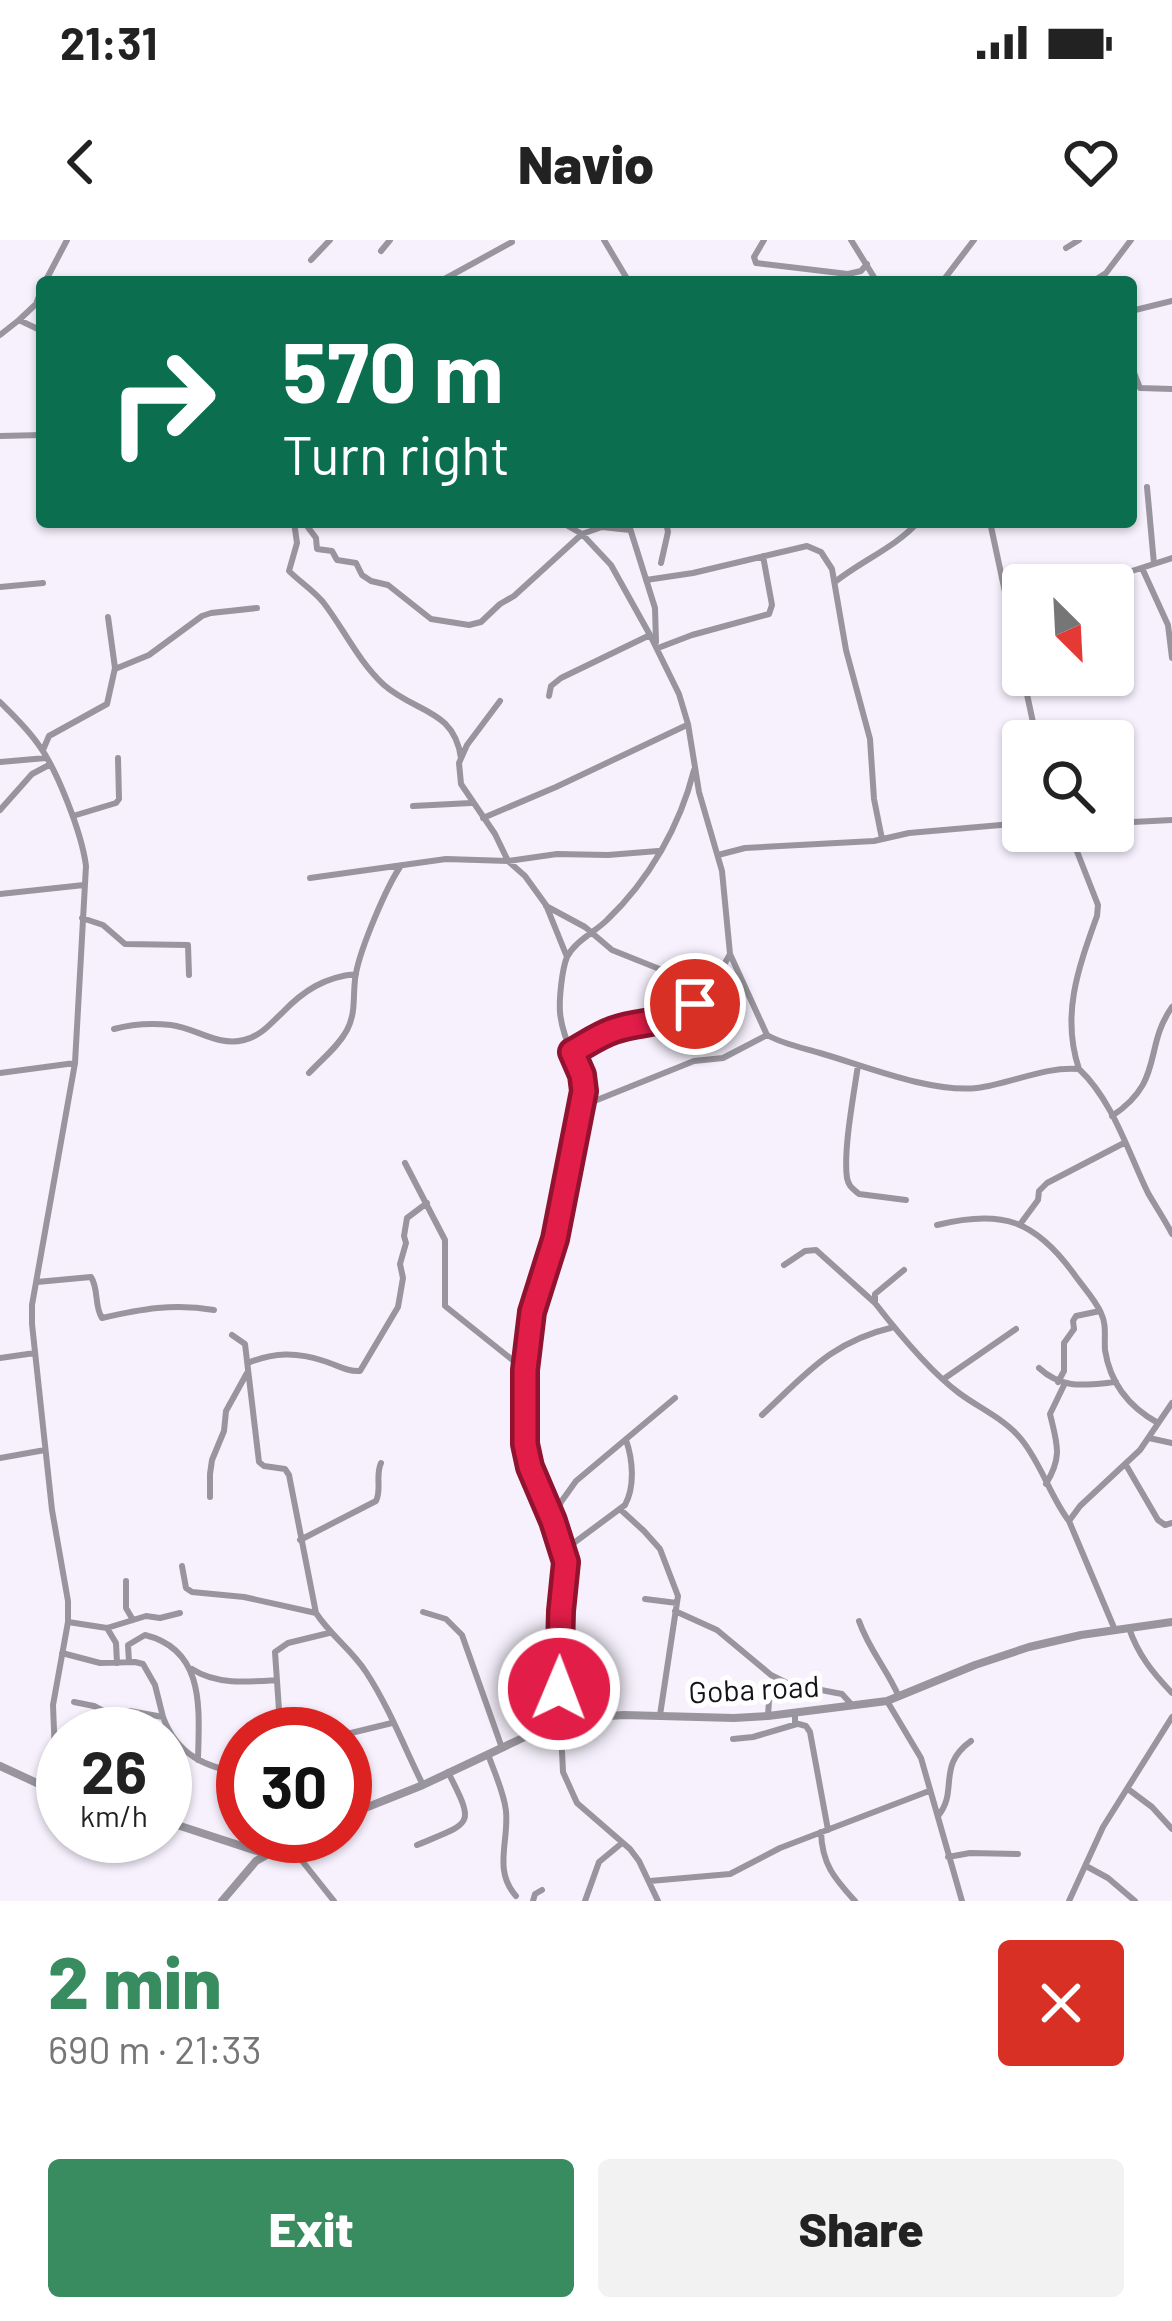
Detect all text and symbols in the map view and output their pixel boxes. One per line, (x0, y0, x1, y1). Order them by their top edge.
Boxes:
text: 21:31 (60, 15, 157, 69)
icon: back (48, 129, 114, 195)
icon: heart (1058, 129, 1124, 195)
text: Navio (518, 130, 654, 195)
text: 570 m (282, 319, 504, 420)
icon: right (84, 324, 240, 480)
text: Turn right (282, 421, 510, 486)
north arrow (1002, 564, 1134, 696)
map controls (1002, 564, 1134, 852)
button: search (1002, 720, 1134, 852)
pin (644, 953, 746, 1055)
icon: arrive (662, 971, 728, 1037)
position arrow (496, 1626, 622, 1752)
street label: Goba road (688, 1667, 820, 1709)
speed limit sign: 30 (216, 1707, 372, 1863)
text: 26 (81, 1734, 147, 1806)
text: km/h (80, 1797, 148, 1833)
text: 2 min (48, 1937, 222, 2023)
button: close (998, 1940, 1124, 2066)
text: 690 m · 21:33 (48, 2025, 262, 2072)
button: Exit (48, 2159, 574, 2297)
button: Share (598, 2159, 1124, 2297)

